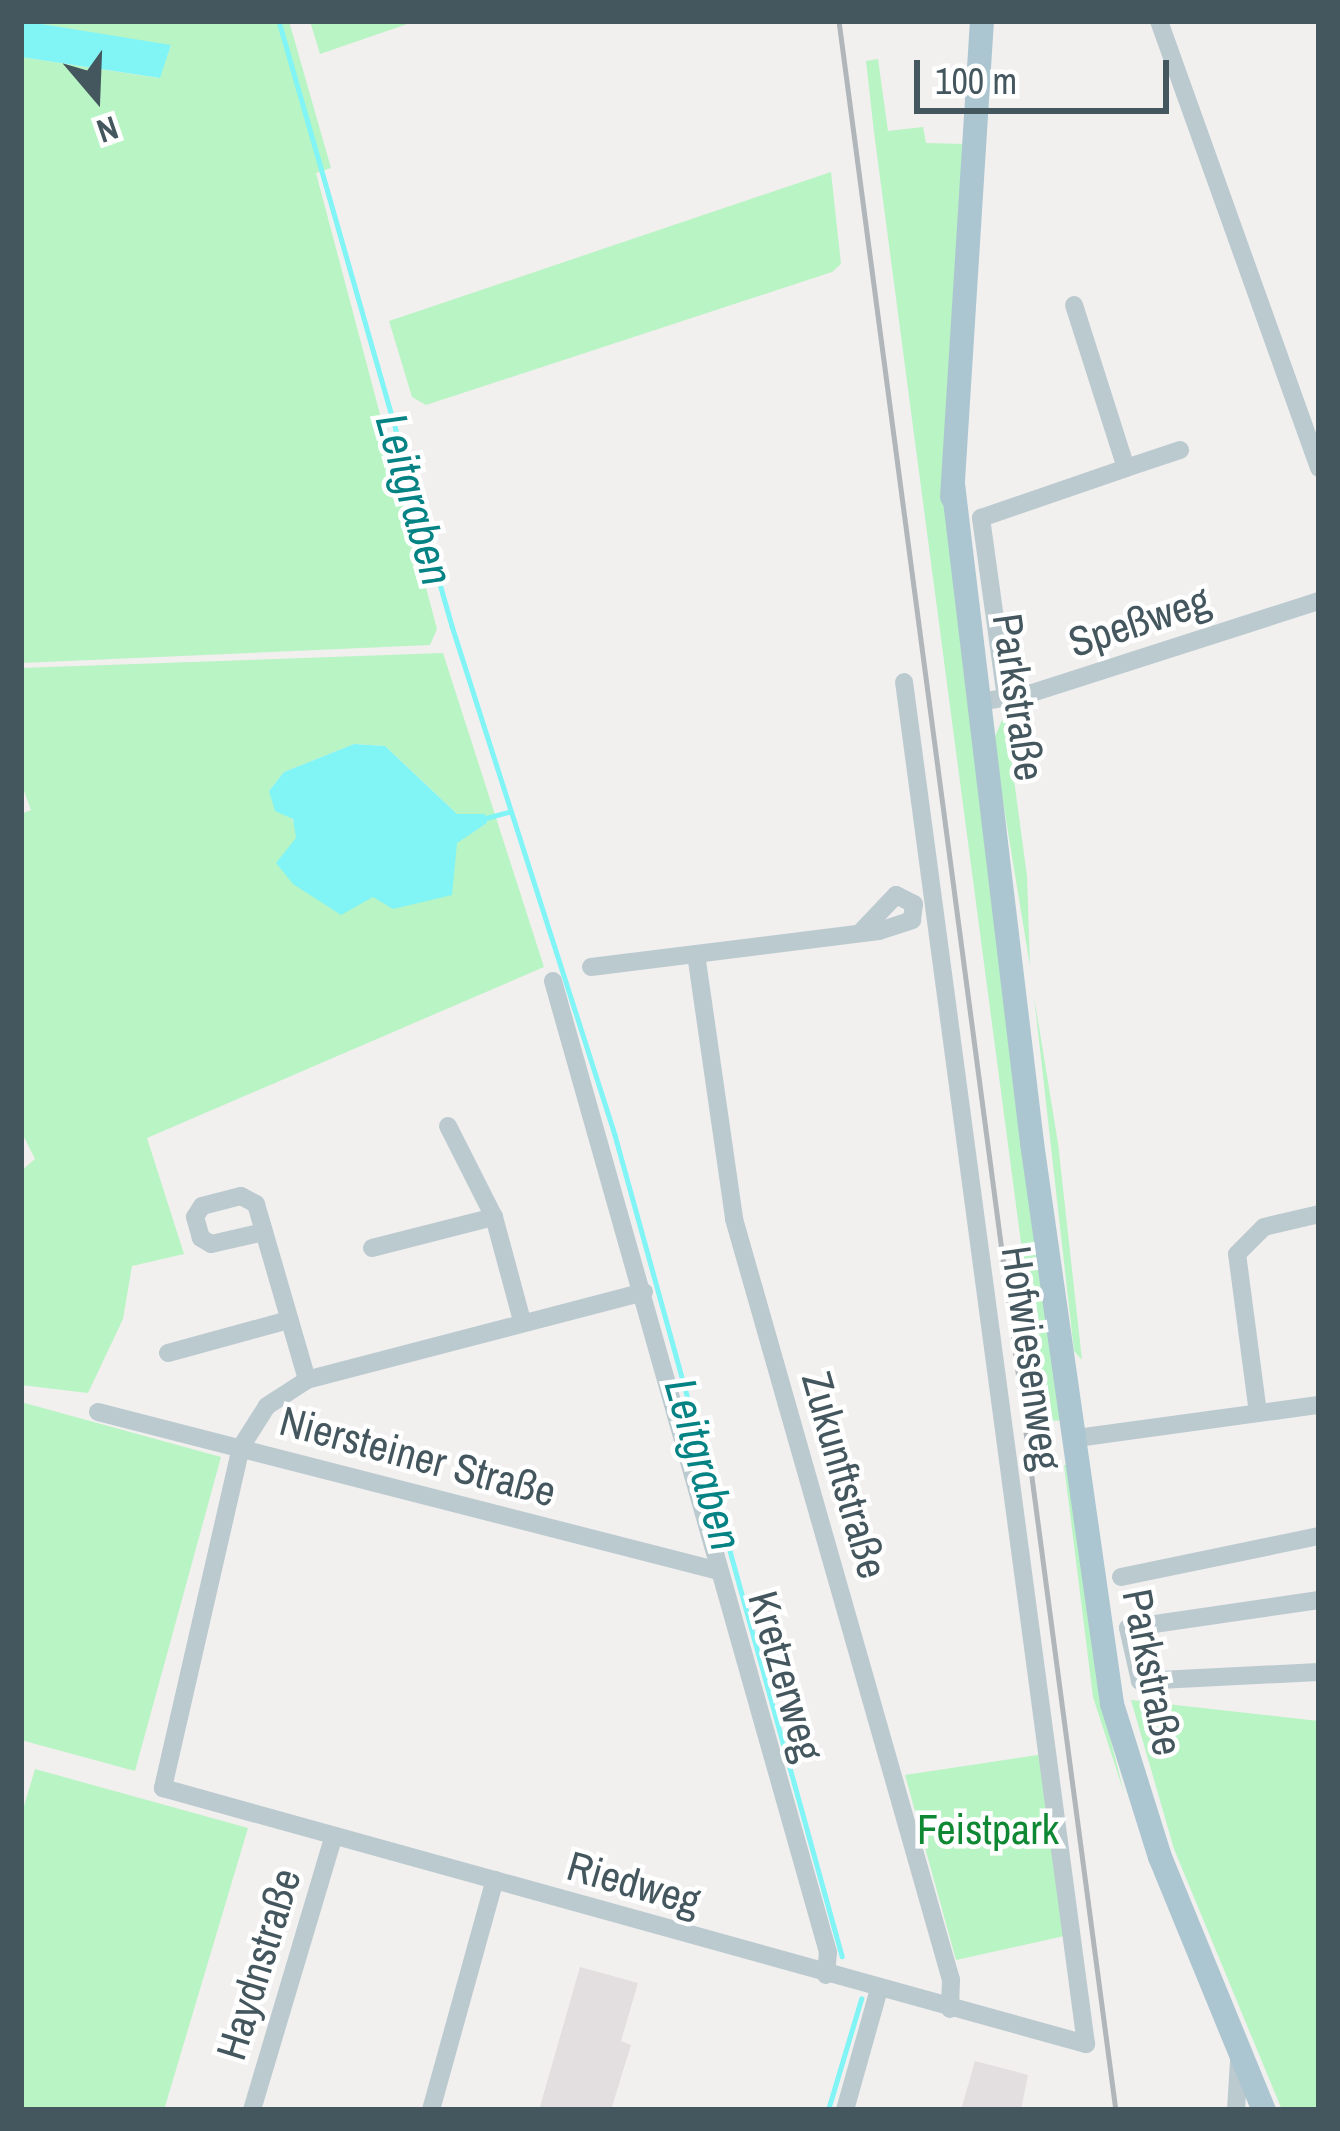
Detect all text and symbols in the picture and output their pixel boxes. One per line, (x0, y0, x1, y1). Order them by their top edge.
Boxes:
north arrow (36, 36, 156, 156)
scale bar (920, 36, 1175, 110)
text: 100 m (935, 57, 1017, 105)
text: N (91, 106, 124, 154)
water label: Leitgraben (365, 407, 465, 591)
street label: Speßweg (1062, 575, 1216, 667)
street label: Parkstraße (982, 610, 1056, 784)
street label: Hofwiesenweg (991, 1243, 1073, 1473)
street label: Zukunftstraße (791, 1366, 899, 1584)
water label: Leitgraben (654, 1372, 754, 1556)
street label: Niersteiner Straße (275, 1395, 561, 1517)
street label: Kretzerweg (738, 1585, 834, 1767)
street label: Parkstraße (1112, 1585, 1194, 1759)
park label: Feistpark (917, 1804, 1059, 1854)
street label: Riedweg (562, 1840, 706, 1926)
street label: Haydnstraße (205, 1862, 311, 2066)

